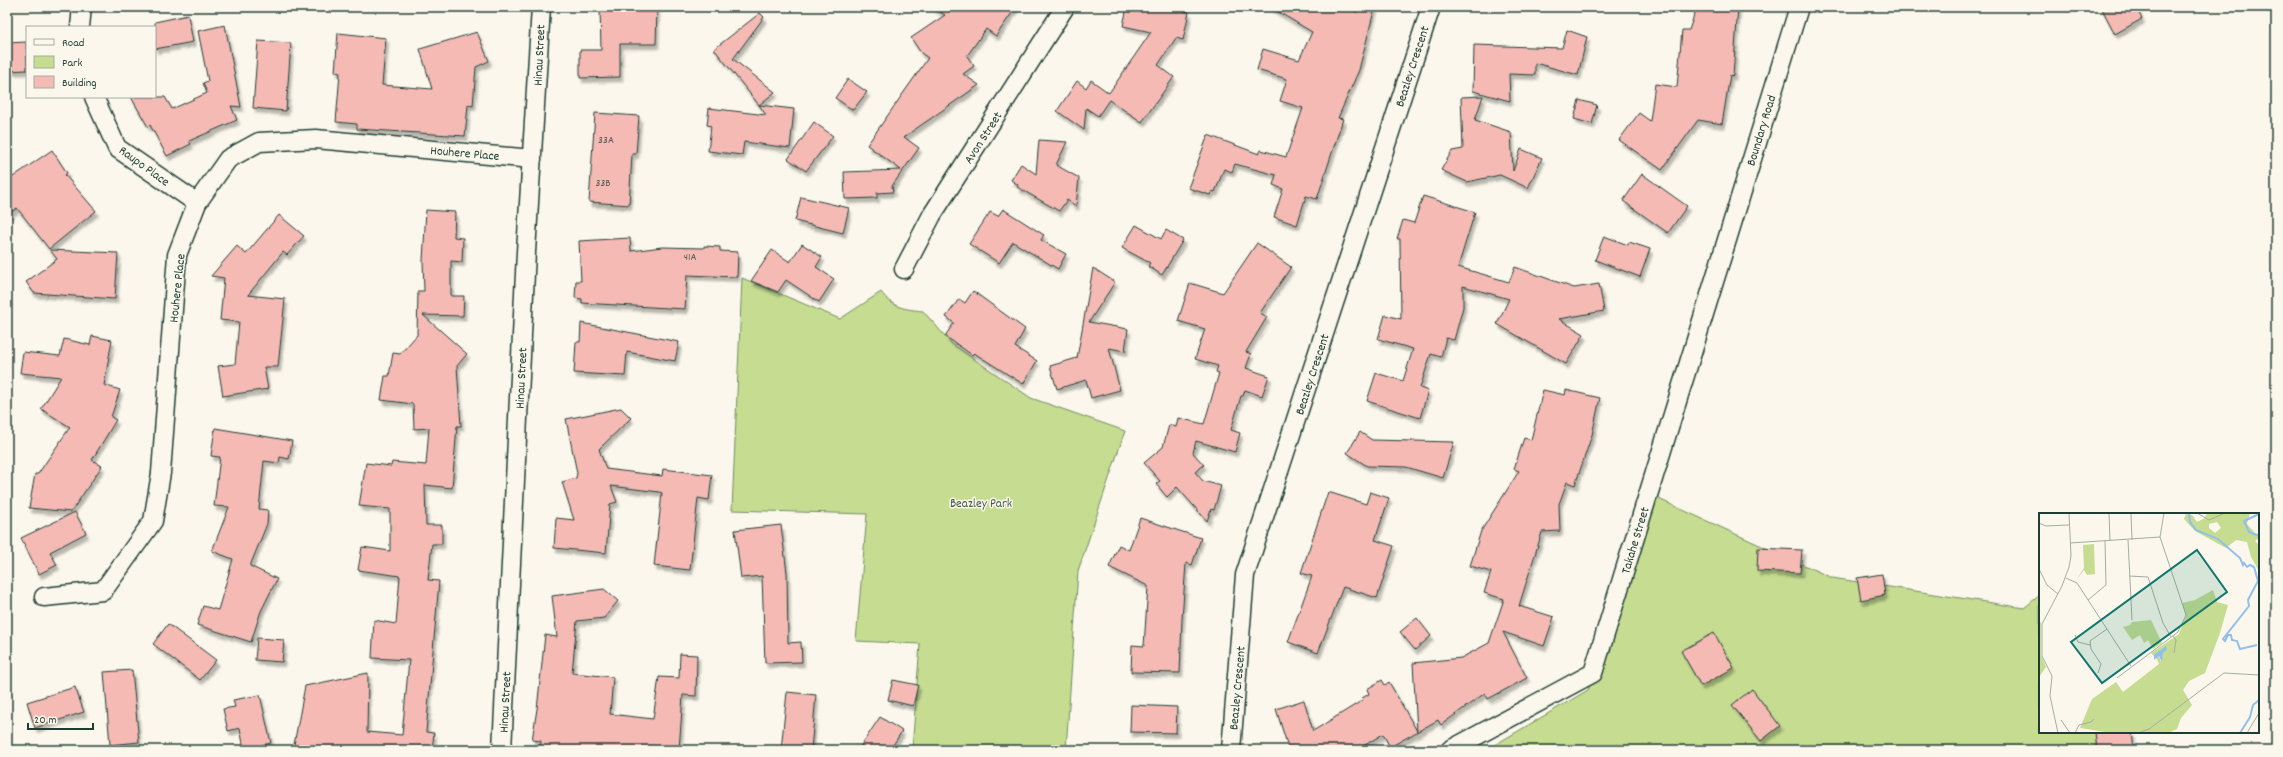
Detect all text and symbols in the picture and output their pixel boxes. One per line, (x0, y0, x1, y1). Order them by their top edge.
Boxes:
street label: Hinau Street (529, 24, 552, 86)
street label: Beazley Crescent (1391, 24, 1435, 110)
legend (26, 26, 156, 98)
text: Road (62, 35, 84, 52)
text: Park (62, 55, 83, 72)
text: Building (62, 75, 97, 92)
street label: Boundary Road (1743, 93, 1782, 168)
street label: Avon Street (960, 108, 1008, 168)
house number: 33A (598, 133, 614, 149)
street label: Raupo Place (114, 142, 173, 192)
street label: Houhere Place (429, 142, 500, 167)
house number: 33B (596, 176, 610, 192)
house number: 41A (684, 250, 696, 266)
street label: Houhere Place (165, 253, 192, 324)
street label: Beazley Crescent (1291, 332, 1335, 418)
street label: Hinau Street (511, 347, 534, 409)
park label: Beazley Park (950, 495, 1012, 514)
street label: Takahe Street (1617, 505, 1656, 576)
inset map (2039, 513, 2259, 733)
street label: Beazley Crescent (1225, 645, 1252, 731)
street label: Hinau Street (495, 671, 518, 733)
scale bar (28, 705, 93, 731)
text: 20 m (34, 712, 57, 729)

